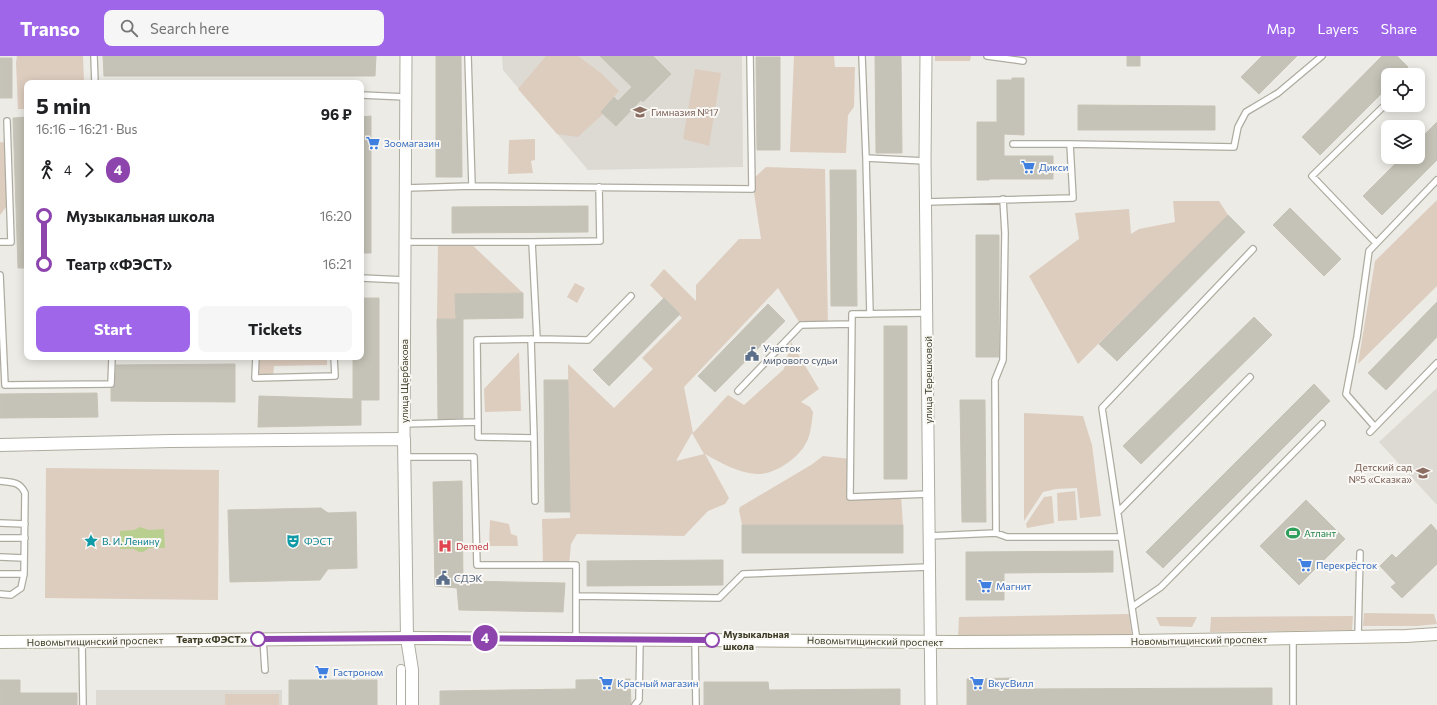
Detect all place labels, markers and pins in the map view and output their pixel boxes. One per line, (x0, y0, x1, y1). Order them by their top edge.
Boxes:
school or university icon: Гимназия №17 (632, 104, 648, 120)
place label: Гимназия №17 (651, 106, 719, 118)
supermarket icon: Зоомагазин (365, 135, 381, 151)
place label: Зоомагазин (384, 137, 440, 149)
supermarket icon: Дикси (1020, 159, 1036, 175)
place label: Дикси (1039, 161, 1068, 173)
place label: Участок мирового судьи (763, 342, 838, 366)
public building icon: Участок мирового судьи (744, 346, 760, 362)
place label: Детский сад №5 «Сказка» (1349, 461, 1412, 485)
school or university icon: Детский сад №5 «Сказка» (1415, 465, 1431, 481)
sports icon: Атлант (1285, 525, 1301, 541)
place label: Атлант (1304, 527, 1337, 539)
place icon: В. И. Ленину (83, 533, 99, 549)
theatre icon: ФЭСТ (285, 533, 301, 549)
place label: В. И. Ленину (102, 535, 160, 547)
place label: ФЭСТ (304, 535, 333, 547)
hospital icon: Demed (437, 538, 453, 554)
place label: Demed (456, 540, 489, 552)
supermarket icon: Перекрёсток (1297, 557, 1313, 573)
place label: Перекрёсток (1316, 559, 1378, 571)
public building icon: СДЭК (435, 570, 451, 586)
place label: СДЭК (454, 572, 483, 584)
supermarket icon: Магнит (977, 578, 993, 594)
place label: Магнит (996, 580, 1031, 592)
place label: Музыкальная школа (723, 628, 789, 652)
marker: Театр «ФЭСТ» (250, 631, 266, 647)
marker: Музыкальная школа (704, 632, 720, 648)
place label: Театр «ФЭСТ» (176, 633, 248, 645)
supermarket icon: Гастроном (314, 664, 330, 680)
place label: Гастроном (333, 666, 383, 678)
supermarket icon: Красный магазин (598, 675, 614, 691)
supermarket icon: ВкусВилл (969, 675, 985, 691)
place label: Красный магазин (617, 677, 698, 689)
place label: ВкусВилл (988, 677, 1034, 689)

